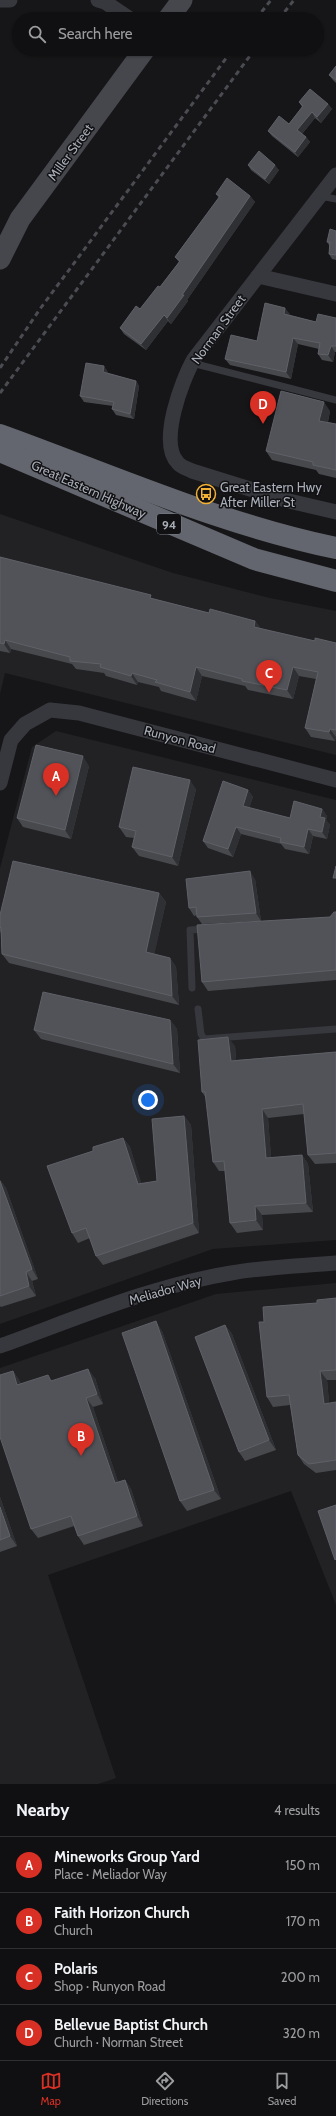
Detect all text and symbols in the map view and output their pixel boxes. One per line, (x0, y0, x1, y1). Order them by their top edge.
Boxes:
search box (12, 12, 324, 56)
icon: search (26, 23, 48, 45)
text: Search here (58, 25, 133, 43)
street label: Miller Street (44, 120, 96, 184)
street label: Norman Street (188, 291, 249, 367)
pin: D (250, 391, 276, 424)
street label: Great Eastern Highway (29, 456, 149, 522)
place label: Great Eastern Hwy After Miller St (220, 479, 322, 510)
bus stop icon: Great Eastern Hwy After Miller St (195, 483, 217, 505)
road number: 94 (157, 514, 181, 534)
pin: C (256, 660, 282, 693)
street label: Runyon Road (142, 722, 218, 756)
pin: A (43, 763, 69, 796)
your location (138, 1090, 158, 1110)
street label: Meliador Way (127, 1272, 204, 1308)
pin: B (68, 1423, 94, 1456)
text: Nearby (16, 1800, 69, 1820)
text: 4 results (274, 1802, 320, 1818)
text: Mineworks Group Yard (54, 1848, 200, 1866)
text: A (25, 1857, 33, 1873)
text: 150 m (285, 1857, 320, 1873)
text: Place · Meliador Way (54, 1866, 167, 1882)
text: Faith Horizon Church (54, 1904, 190, 1922)
text: B (25, 1913, 33, 1929)
text: 170 m (286, 1913, 320, 1929)
text: Church (54, 1922, 93, 1938)
text: Polaris (54, 1960, 98, 1978)
text: C (25, 1969, 33, 1985)
text: 200 m (281, 1969, 320, 1985)
text: Shop · Runyon Road (54, 1978, 165, 1994)
text: Bellevue Baptist Church (54, 2016, 208, 2034)
text: D (24, 2025, 34, 2041)
text: 320 m (283, 2025, 320, 2041)
text: Church · Norman Street (54, 2034, 183, 2050)
tab: Map (40, 2070, 62, 2108)
tab: Directions (141, 2070, 188, 2108)
tab: Saved (268, 2070, 296, 2108)

